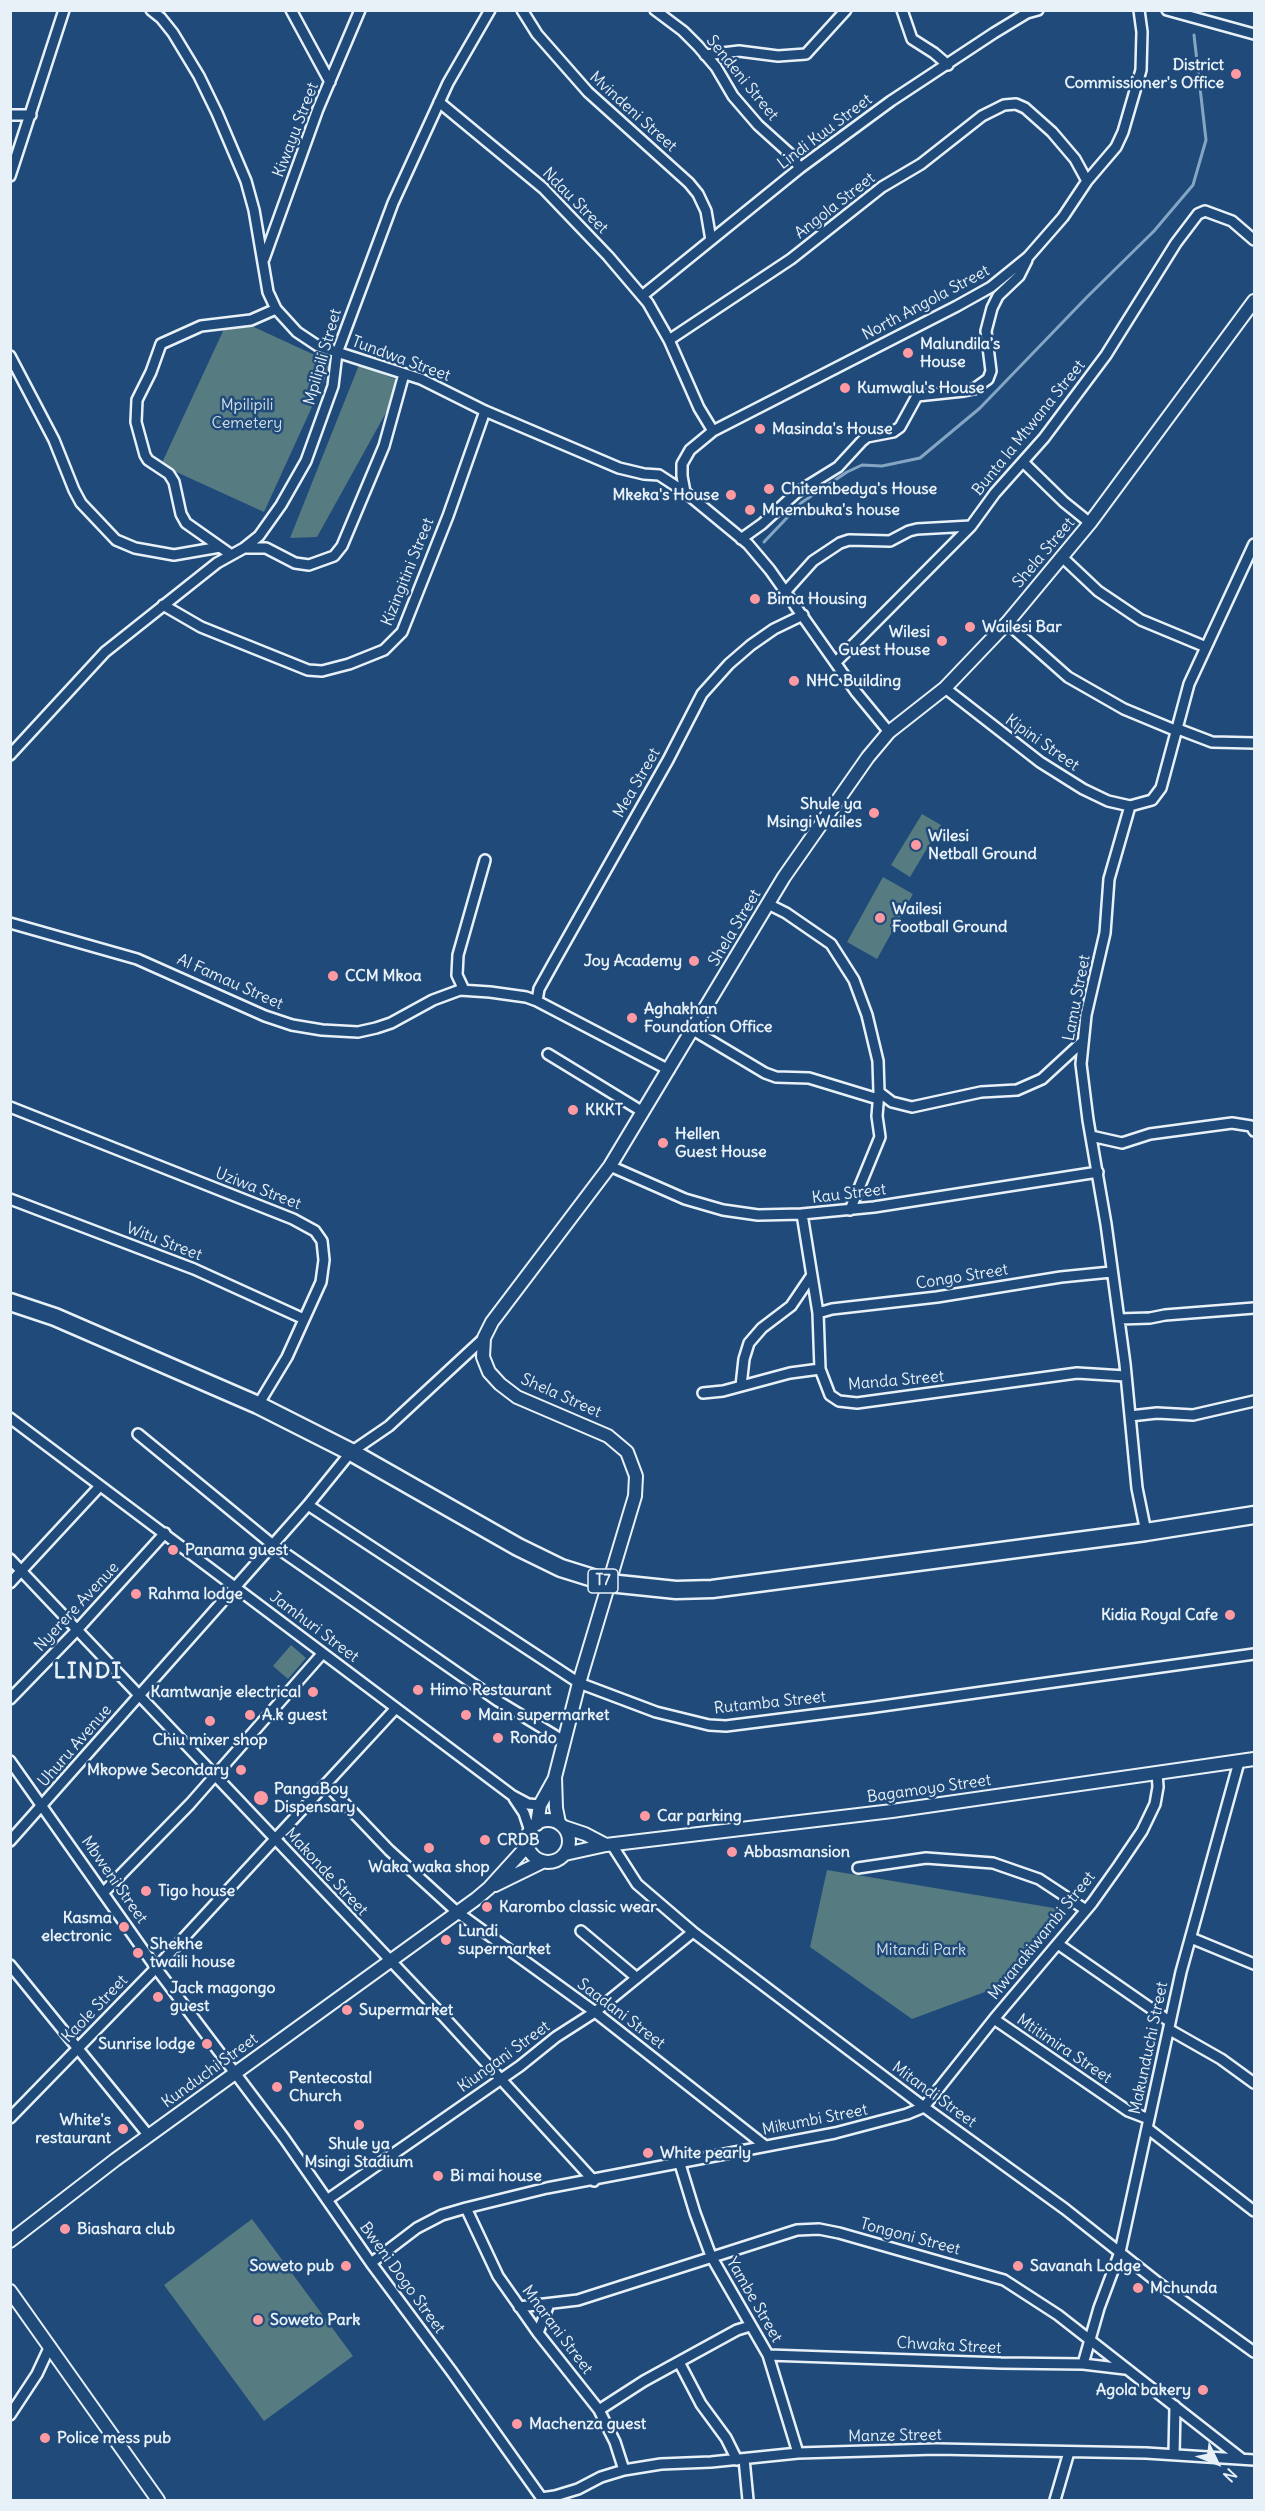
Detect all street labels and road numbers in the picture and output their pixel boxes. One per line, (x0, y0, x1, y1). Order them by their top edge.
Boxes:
street label: Sendeni Street (702, 32, 782, 124)
street label: Mvindeni Street (585, 68, 681, 156)
street label: Kiwayu Street (269, 80, 323, 180)
street label: Lindi Kuu Street (774, 90, 876, 174)
street label: Ndau Street (538, 164, 612, 238)
street label: Angola Street (791, 169, 879, 243)
street label: North Angola Street (859, 261, 993, 345)
street label: Mpilipili Street (300, 307, 346, 407)
street label: Tundwa Street (349, 332, 453, 386)
street label: Bunta la Mtwana Street (968, 356, 1090, 500)
street label: Shela Street (1009, 514, 1079, 592)
street label: Kizingitini Street (378, 515, 438, 629)
street label: Kipini Street (1001, 711, 1083, 775)
street label: Mea Street (609, 745, 665, 821)
street label: Shela Street (705, 886, 765, 970)
street label: Al Famau Street (174, 950, 286, 1014)
street label: Lamu Street (1059, 953, 1095, 1043)
street label: Uziwa Street (212, 1164, 304, 1214)
street label: Kau Street (811, 1180, 887, 1208)
street label: Witu Street (124, 1219, 204, 1265)
street label: Congo Street (915, 1260, 1009, 1294)
street label: Manda Street (847, 1367, 945, 1395)
street label: Shela Street (518, 1370, 604, 1422)
street label: Nyerere Avenue (31, 1558, 123, 1656)
road number: T7 (588, 1569, 618, 1593)
street label: Jamhuri Street (266, 1587, 362, 1667)
street label: Rutamba Street (713, 1688, 827, 1718)
street label: Uhuru Avenue (34, 1701, 116, 1791)
street label: Bagamoyo Street (866, 1771, 992, 1807)
street label: Makonde Street (281, 1824, 371, 1920)
street label: Mbweni Street (77, 1833, 151, 1927)
street label: Mwanakiwambi Street (984, 1868, 1100, 2004)
street label: Kaole Street (58, 1971, 132, 2047)
street label: Saadani Street (573, 1975, 669, 2053)
street label: Makunduchi Street (1126, 1980, 1172, 2116)
street label: Mtitimira Street (1013, 2010, 1115, 2088)
street label: Kiungani Street (454, 2017, 554, 2097)
street label: Kunduchi Street (158, 2030, 262, 2112)
street label: Mitandi Street (888, 2058, 980, 2132)
street label: Mikumbi Street (761, 2100, 869, 2140)
street label: Tongoni Street (858, 2214, 962, 2260)
street label: Bweni Dogo Street (355, 2219, 449, 2337)
street label: Yambe Street (722, 2254, 786, 2346)
street label: Mnarani Street (517, 2282, 597, 2378)
street label: Chwaka Street (896, 2334, 1002, 2358)
street label: Manze Street (848, 2426, 942, 2446)

